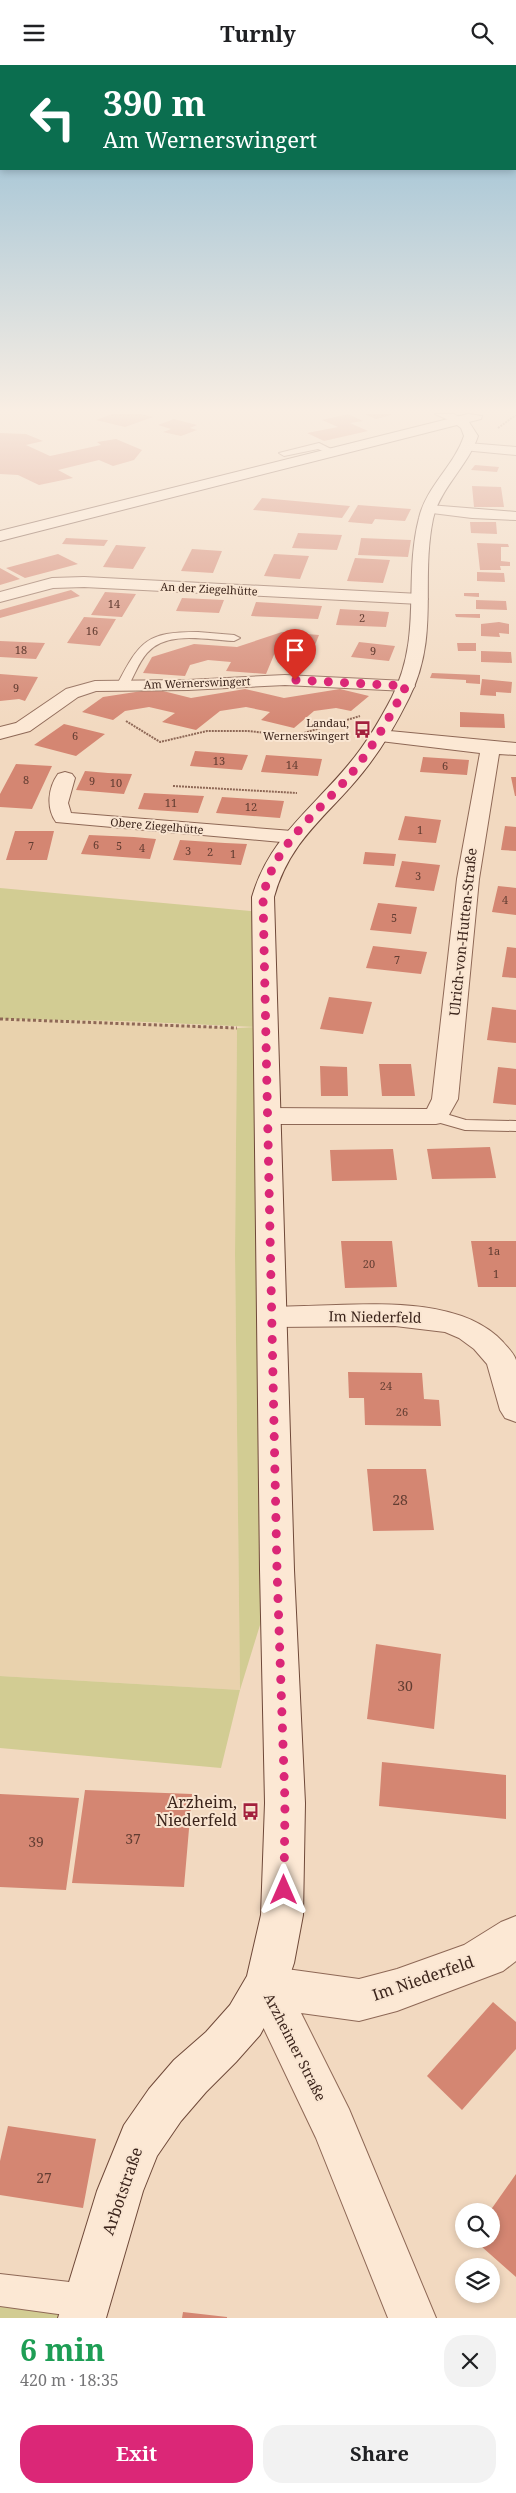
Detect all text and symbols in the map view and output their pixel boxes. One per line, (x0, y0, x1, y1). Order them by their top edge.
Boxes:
text: Turnly (220, 18, 296, 48)
icon: menu (20, 19, 48, 47)
icon: search (468, 19, 496, 47)
text: 390 m (103, 79, 206, 126)
icon: left (20, 85, 85, 150)
text: Am Wernerswingert (103, 124, 317, 154)
street label: An der Ziegelhütte (160, 578, 258, 599)
house number: 14 (108, 596, 120, 611)
house number: 2 (359, 610, 365, 625)
house number: 16 (86, 623, 98, 638)
pin (274, 629, 316, 680)
icon: arrive (281, 636, 309, 664)
house number: 18 (15, 642, 27, 657)
house number: 9 (370, 643, 376, 658)
street label: Am Wernerswingert (143, 673, 251, 692)
house number: 9 (13, 680, 19, 695)
place label: Landau, Wernerswingert (263, 715, 349, 743)
bus stop icon: Landau, Wernerswingert (353, 719, 373, 739)
house number: 6 (72, 728, 78, 743)
house number: 13 (213, 753, 225, 768)
house number: 14 (286, 757, 298, 772)
house number: 6 (442, 758, 448, 773)
house number: 8 (23, 772, 29, 787)
house number: 9 (89, 773, 95, 788)
house number: 10 (110, 775, 122, 790)
house number: 11 (165, 795, 177, 810)
house number: 12 (245, 799, 257, 814)
street label: Obere Ziegelhütte (110, 814, 204, 837)
house number: 1 (417, 822, 423, 837)
house number: 6 (93, 837, 99, 852)
house number: 7 (28, 838, 34, 853)
house number: 5 (116, 838, 122, 853)
house number: 4 (139, 840, 145, 855)
house number: 3 (185, 843, 191, 858)
house number: 2 (207, 844, 213, 859)
house number: 1 (230, 846, 236, 861)
street label: Ulrich-von-Hutten-Straße (444, 847, 481, 1017)
house number: 3 (415, 868, 421, 883)
house number: 4 (502, 892, 508, 907)
house number: 5 (391, 910, 397, 925)
house number: 7 (394, 952, 400, 967)
house number: 1a (488, 1243, 500, 1258)
house number: 20 (363, 1256, 375, 1271)
house number: 1 (493, 1266, 499, 1281)
street label: Im Niederfeld (328, 1306, 422, 1327)
house number: 24 (380, 1378, 392, 1393)
house number: 26 (396, 1404, 408, 1419)
house number: 28 (392, 1490, 408, 1509)
house number: 30 (397, 1676, 413, 1695)
place label: Arzheim, Niederfeld (156, 1791, 237, 1831)
bus stop icon: Arzheim, Niederfeld (241, 1801, 261, 1821)
house number: 37 (125, 1829, 141, 1848)
house number: 39 (28, 1832, 44, 1851)
position arrow (257, 1863, 309, 1915)
street label: Im Niederfeld (369, 1950, 477, 2006)
street label: Arzheimer Straße (260, 1990, 331, 2104)
street label: Arbotstraße (97, 2144, 147, 2238)
house number: 27 (36, 2168, 52, 2187)
map controls (455, 2203, 500, 2303)
button: search (455, 2203, 500, 2248)
button: layers (455, 2258, 500, 2303)
text: 6 min (20, 2329, 105, 2370)
button: close (444, 2335, 496, 2387)
text: 420 m · 18:35 (20, 2369, 119, 2391)
button: Exit (20, 2425, 253, 2483)
button: Share (263, 2425, 496, 2483)

